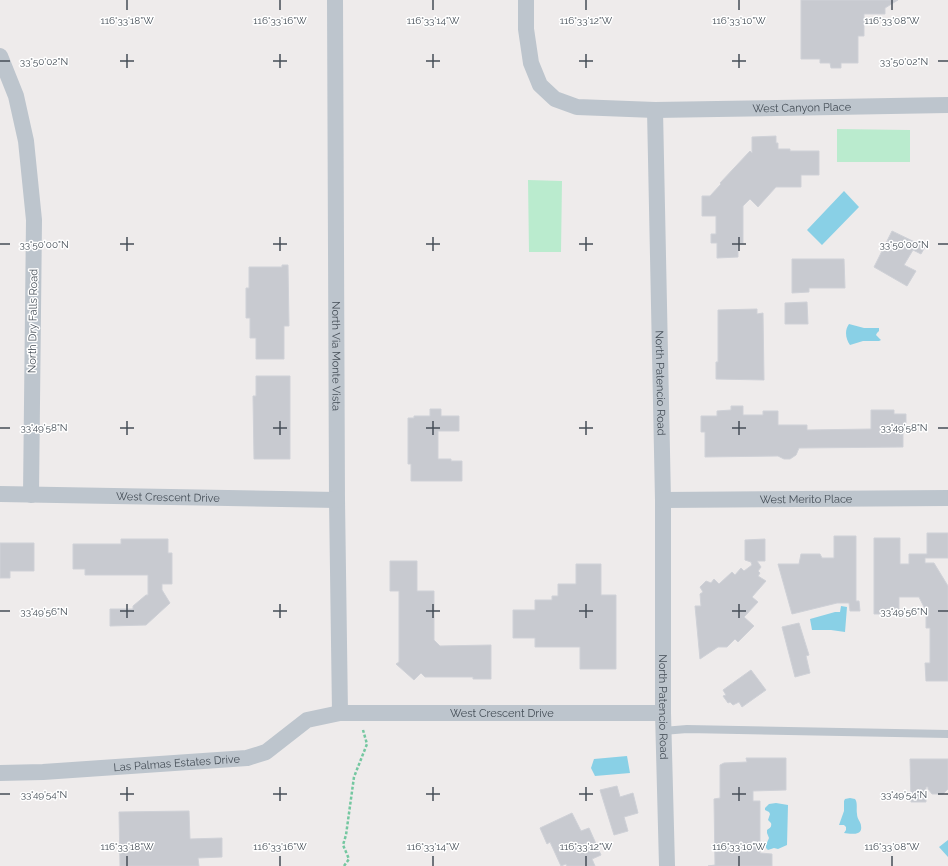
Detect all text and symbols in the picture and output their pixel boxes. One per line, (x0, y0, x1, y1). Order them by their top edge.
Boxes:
text: 116°33'18"W (100, 15, 154, 26)
text: 116°33'16"W (253, 15, 307, 26)
text: 116°33'14"W (407, 15, 460, 26)
text: 116°33'12"W (560, 15, 613, 26)
text: 116°33'10"W (712, 15, 766, 26)
text: 116°33'08"W (864, 15, 920, 26)
text: 33°50'02"N (20, 56, 68, 67)
text: 33°50'02"N (880, 56, 928, 67)
street label: West Canyon Place (752, 100, 852, 115)
text: 33°50'00"N (19, 239, 69, 250)
text: 33°50'00"N (879, 239, 929, 250)
street label: North Dry Falls Road (26, 269, 40, 373)
street label: North Via Monte Vista (330, 301, 343, 411)
street label: North Patencio Road (653, 330, 668, 436)
text: 33°49'58"N (20, 422, 68, 433)
text: 33°49'58"N (880, 422, 928, 433)
street label: West Crescent Drive (116, 490, 220, 504)
street label: West Merito Place (760, 492, 853, 506)
text: 33°49'56"N (20, 606, 68, 617)
text: 33°49'56"N (880, 606, 928, 617)
street label: North Patencio Road (657, 654, 671, 760)
street label: West Crescent Drive (450, 707, 554, 720)
street label: Las Palmas Estates Drive (113, 752, 241, 774)
text: 33°49'54"N (21, 789, 67, 800)
text: 33°49'54"N (881, 789, 927, 800)
text: 116°33'18"W (100, 841, 154, 852)
text: 116°33'16"W (253, 841, 307, 852)
text: 116°33'14"W (407, 841, 460, 852)
text: 116°33'12"W (560, 841, 613, 852)
text: 116°33'10"W (712, 841, 766, 852)
text: 116°33'08"W (864, 841, 920, 852)

